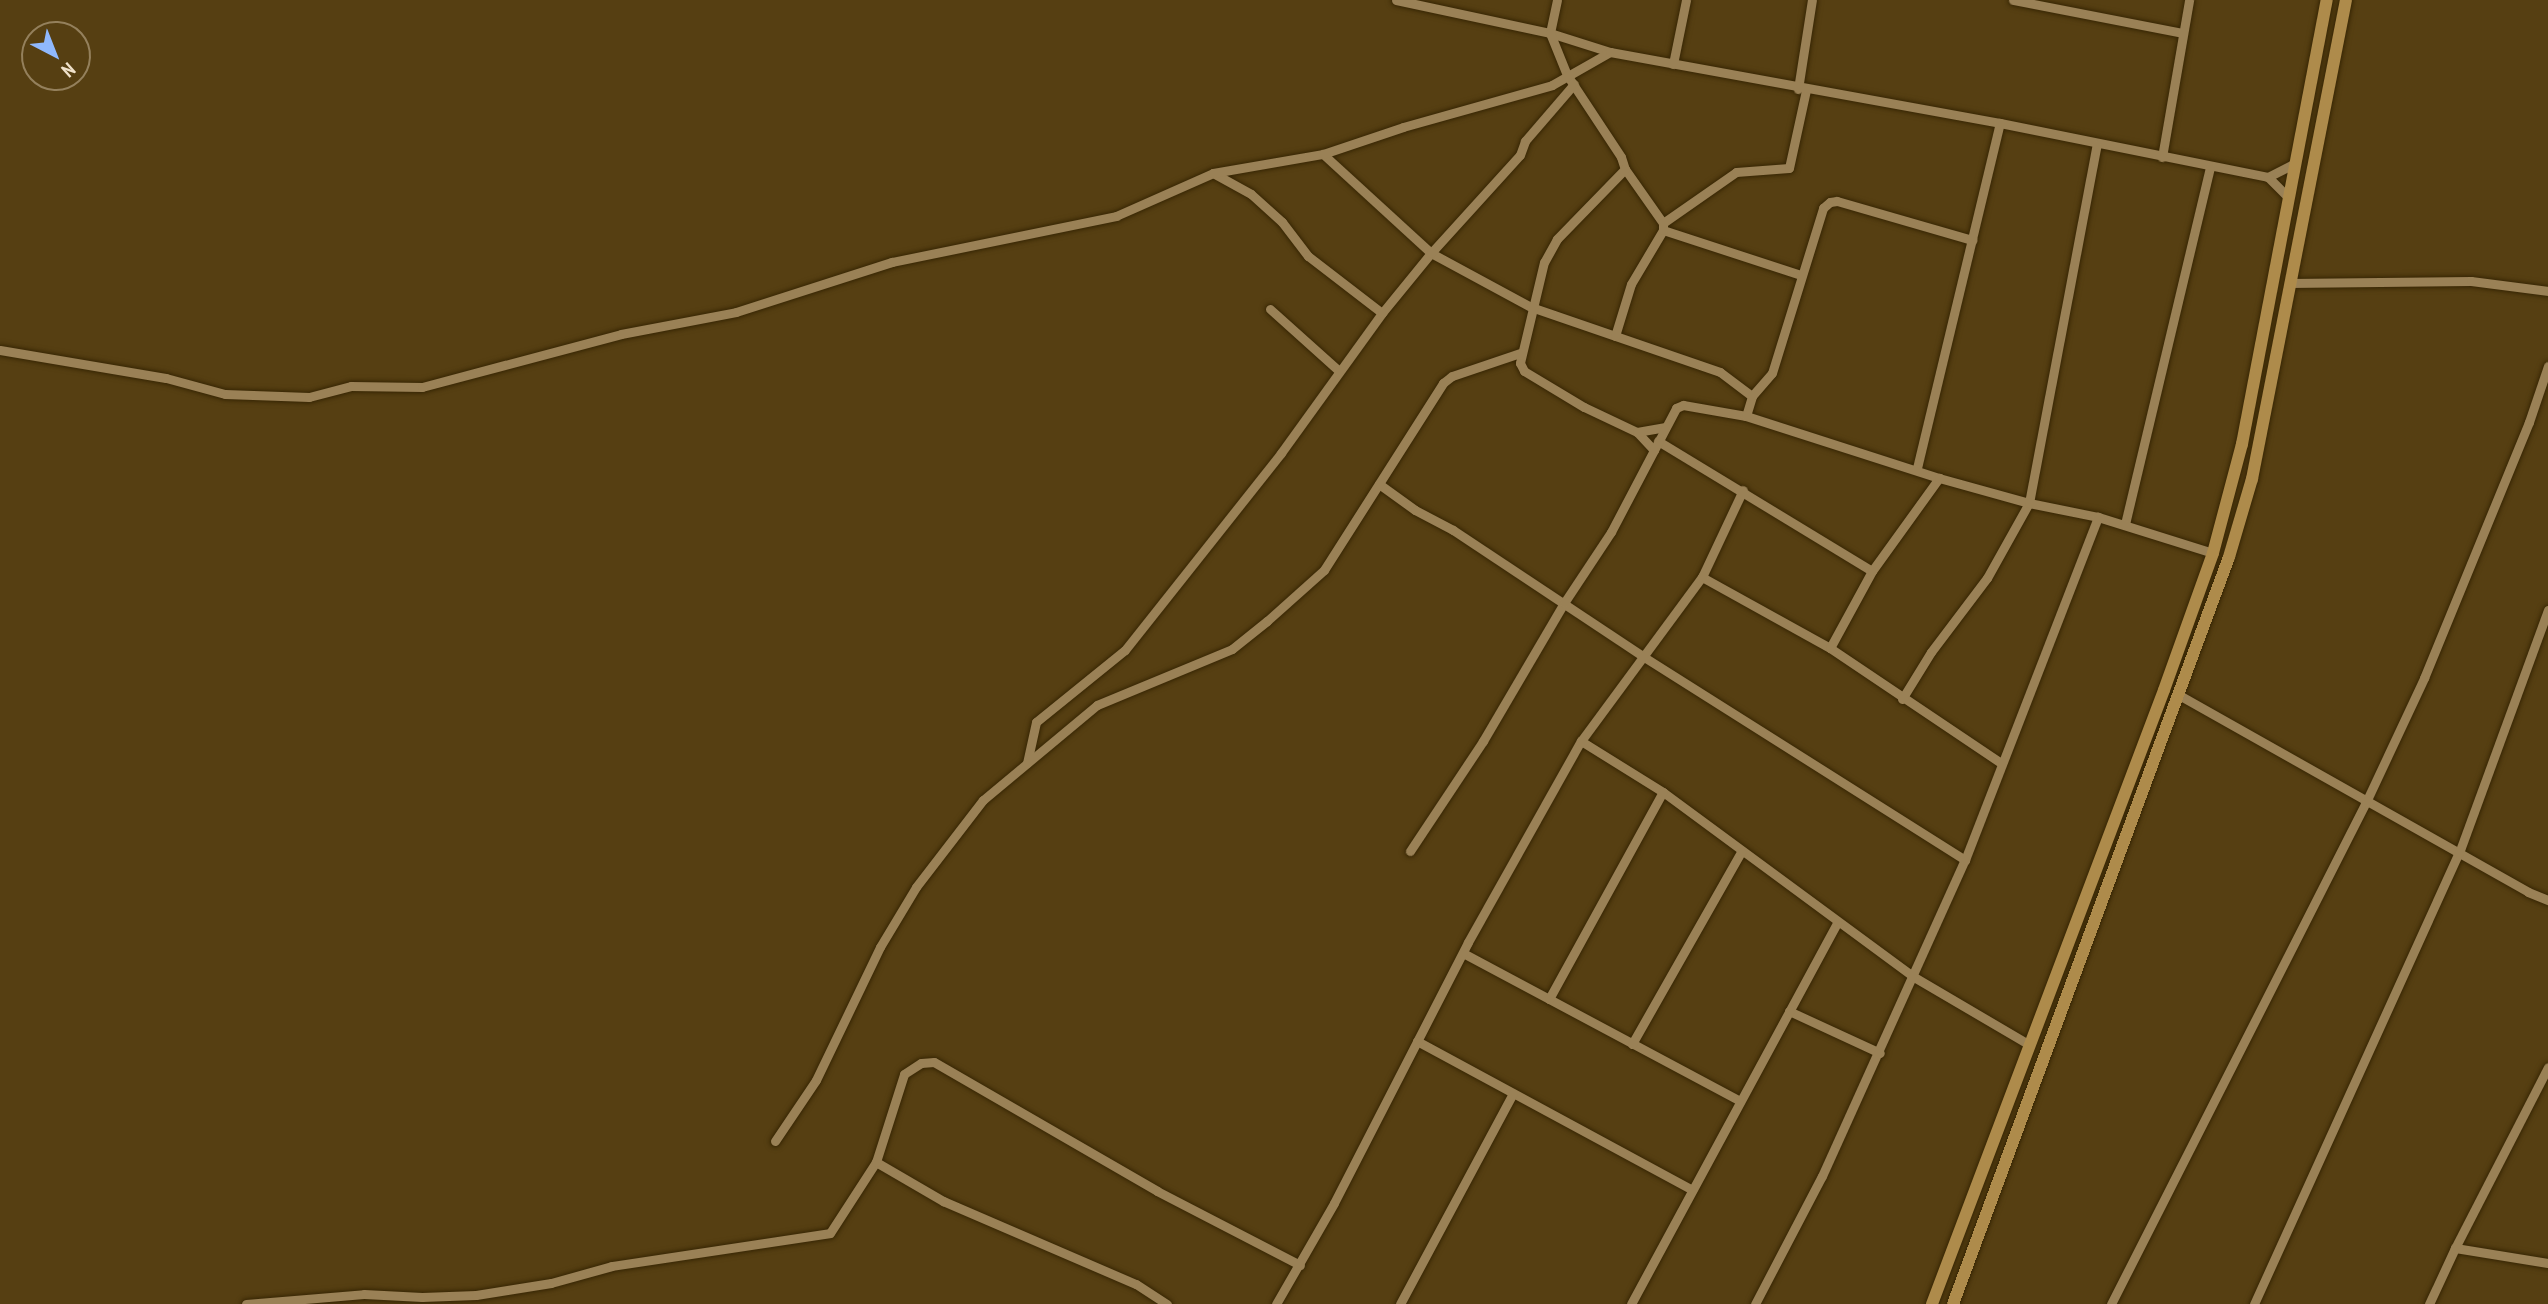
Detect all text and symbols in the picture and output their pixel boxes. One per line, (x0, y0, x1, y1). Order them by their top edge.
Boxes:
north arrow (21, 21, 91, 91)
text: N (57, 58, 81, 82)

